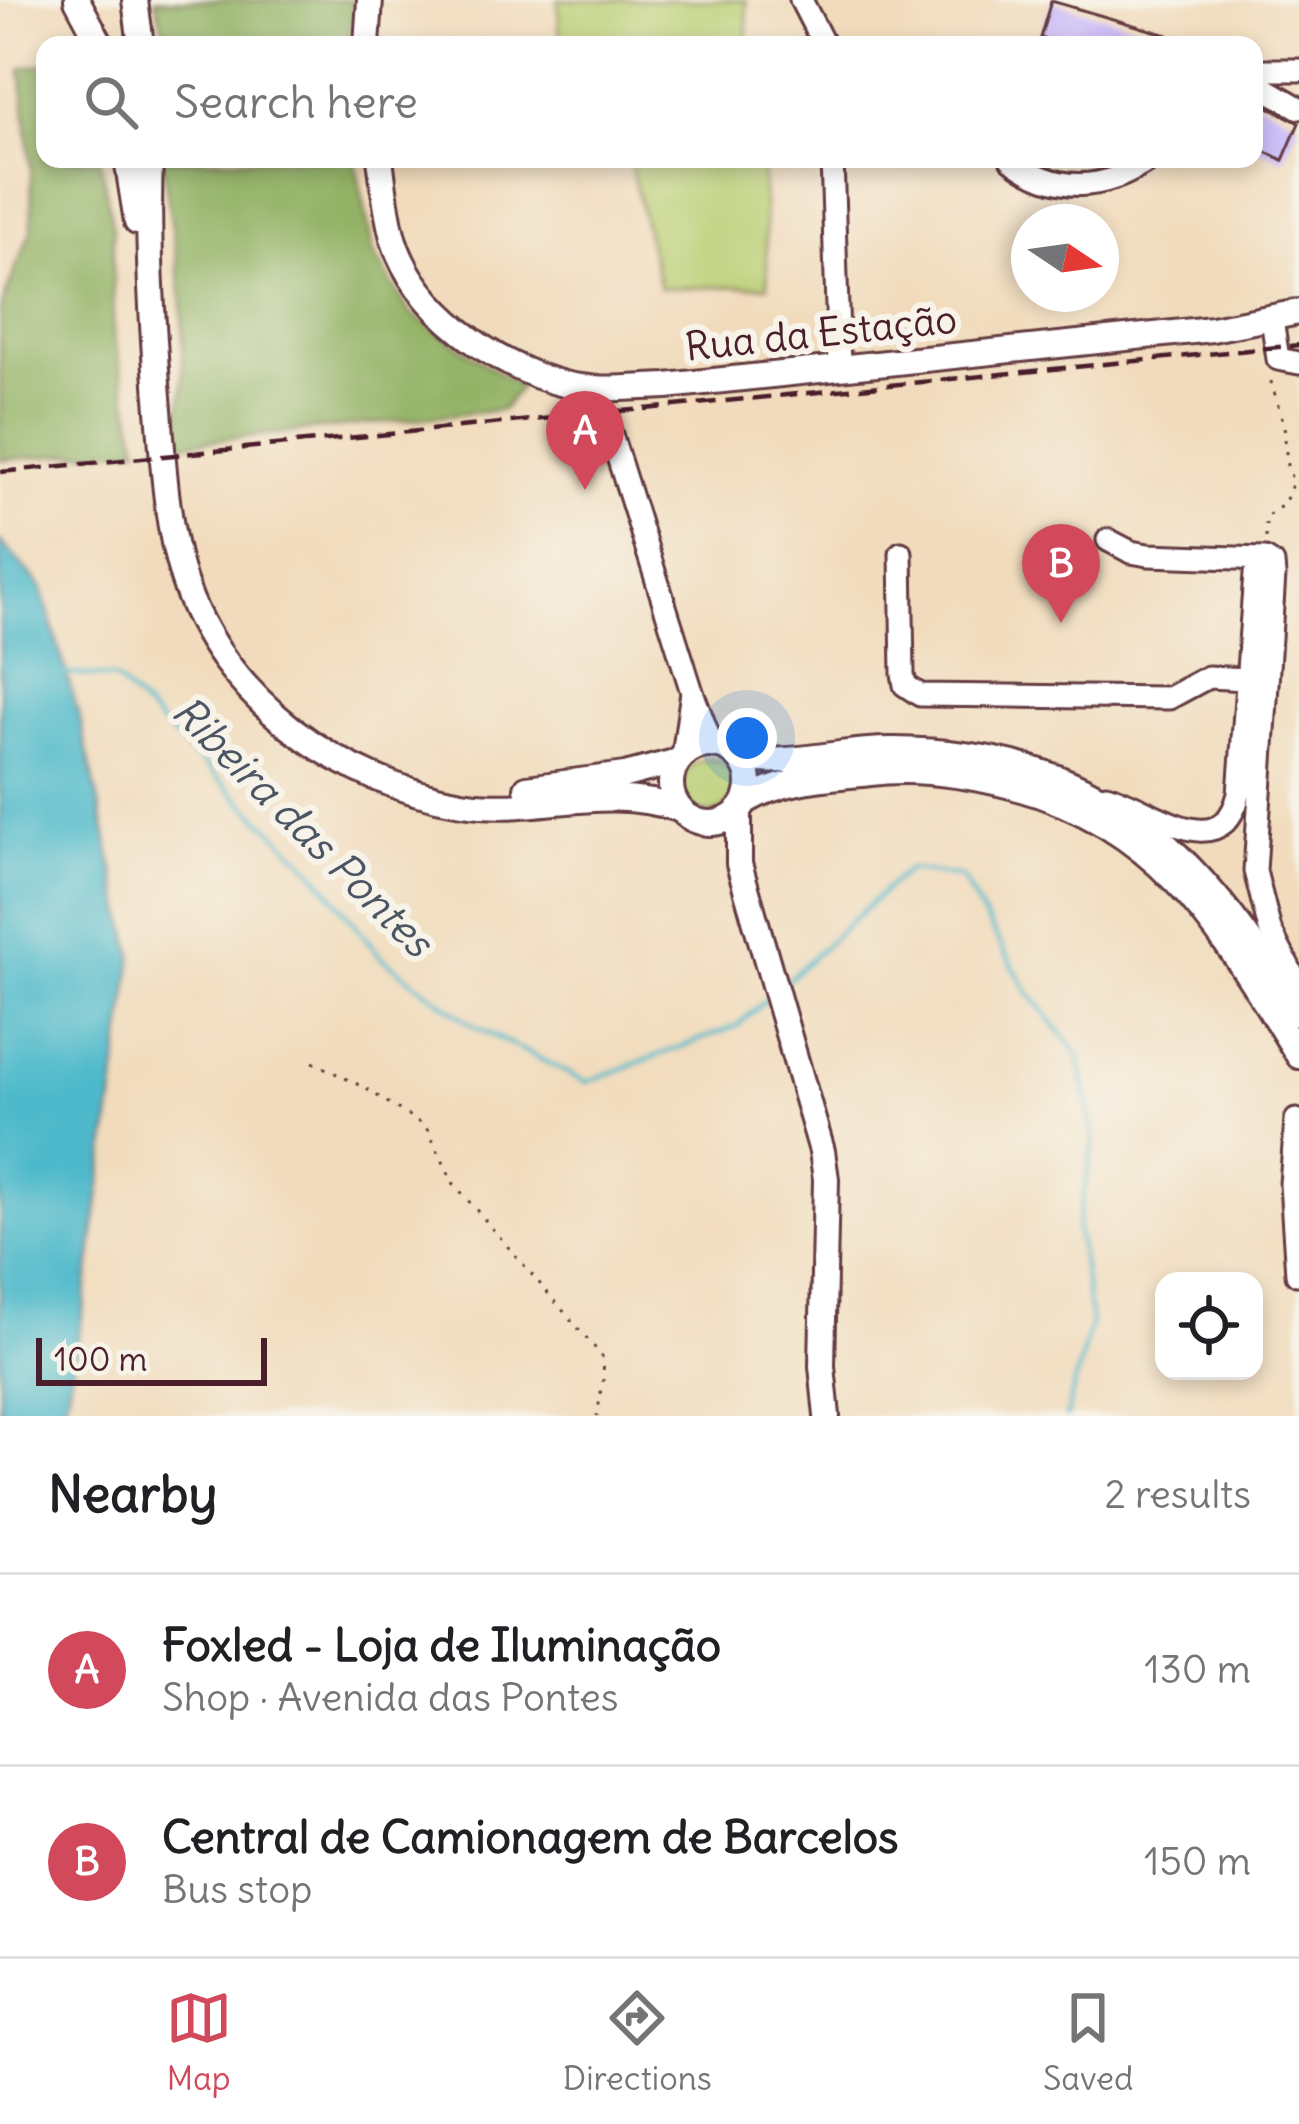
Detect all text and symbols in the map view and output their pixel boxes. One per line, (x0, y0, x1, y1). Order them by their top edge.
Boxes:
search box (36, 36, 1263, 168)
icon: search (78, 69, 144, 135)
text: Search here (174, 74, 418, 130)
north arrow (1011, 204, 1119, 312)
street label: Rua da Estação (683, 294, 959, 372)
pin: A (546, 391, 624, 490)
pin: B (1022, 524, 1100, 623)
water label: Ribeira das Pontes (162, 685, 446, 969)
your location (717, 708, 777, 768)
map controls (1155, 1272, 1263, 1380)
button: locate (1155, 1272, 1263, 1380)
scale bar (36, 1332, 267, 1385)
text: 100 m (54, 1338, 147, 1380)
text: Nearby (48, 1462, 217, 1526)
text: 2 results (1104, 1470, 1251, 1519)
text: Foxled - Loja de Iluminação (162, 1617, 721, 1673)
text: A (74, 1645, 100, 1694)
text: 130 m (1144, 1645, 1251, 1694)
text: Shop · Avenida das Pontes (162, 1673, 619, 1722)
text: Central de Camionagem de Barcelos (162, 1809, 898, 1865)
text: B (74, 1837, 100, 1886)
text: 150 m (1144, 1837, 1251, 1886)
text: Bus stop (162, 1865, 312, 1914)
tab: Map (166, 1985, 232, 2099)
tab: Directions (563, 1985, 712, 2099)
tab: Saved (1043, 1985, 1133, 2099)

